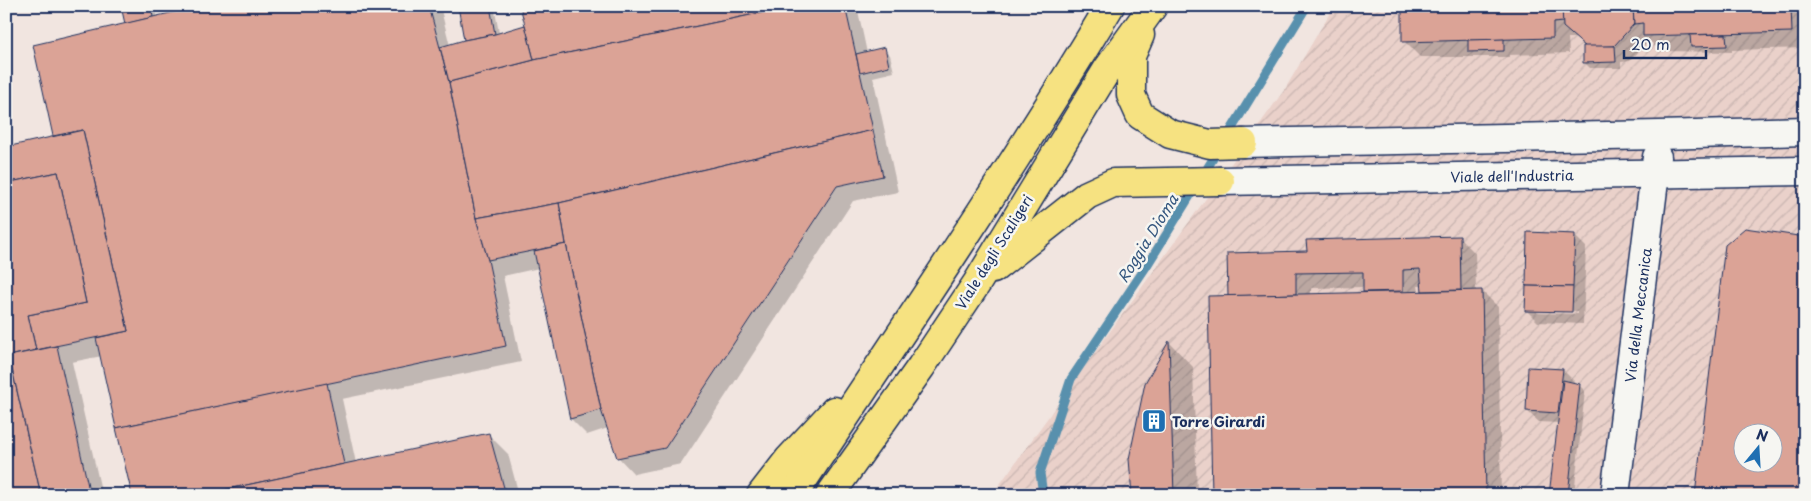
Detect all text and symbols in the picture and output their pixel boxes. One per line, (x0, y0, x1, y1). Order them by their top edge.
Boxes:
scale bar (1624, 28, 1706, 60)
text: 20 m (1631, 32, 1670, 55)
street label: Viale dell'Industria (1450, 164, 1574, 188)
water label: Roggia Dioma (1111, 189, 1184, 287)
street label: Viale degli Scaligeri (950, 190, 1038, 314)
street label: Via della Meccanica (1619, 246, 1657, 384)
building icon: Torre Girardi (1141, 408, 1167, 434)
place label: Torre Girardi (1172, 411, 1265, 432)
text: N (1754, 423, 1771, 447)
north arrow (1734, 424, 1784, 474)

